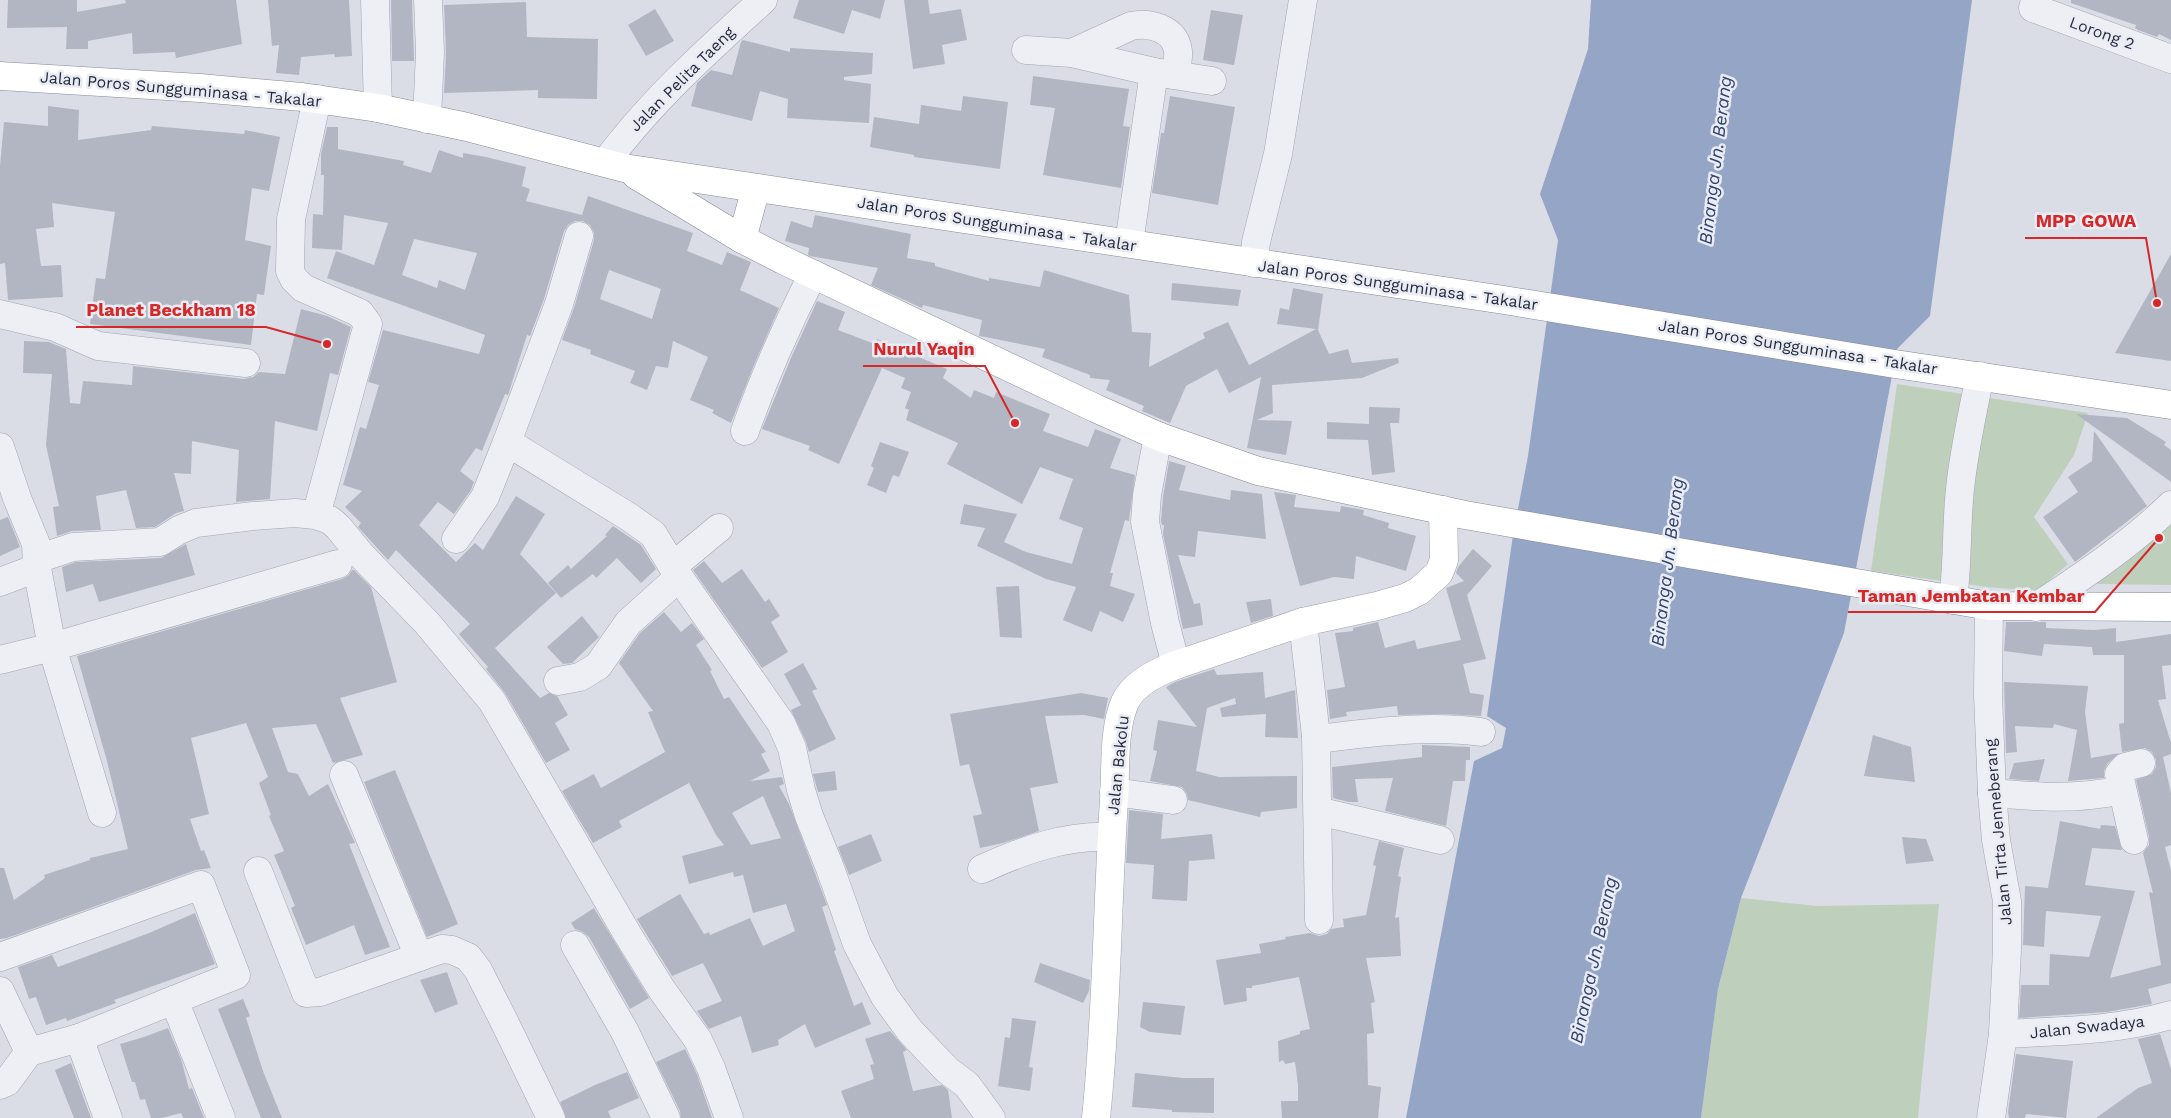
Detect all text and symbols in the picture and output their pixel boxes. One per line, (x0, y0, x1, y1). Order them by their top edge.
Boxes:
street label: Lorong 2 (2067, 12, 2137, 54)
street label: Jalan Pelita Taeng (626, 22, 739, 135)
street label: Jalan Poros Sungguminasa - Takalar (39, 67, 323, 111)
water label: Binanga Jn. Berang (1694, 75, 1736, 245)
street label: Jalan Poros Sungguminasa - Takalar (856, 193, 1139, 256)
callout: MPP GOWA (2025, 205, 2146, 238)
text: MPP GOWA (2036, 210, 2137, 231)
street label: Jalan Poros Sungguminasa - Takalar (1257, 256, 1540, 314)
callout: Planet Beckham 18 (76, 294, 266, 327)
text: Planet Beckham 18 (86, 299, 256, 320)
street label: Jalan Poros Sungguminasa - Takalar (1657, 316, 1940, 379)
callout: Nurul Yaqin (863, 333, 985, 366)
text: Nurul Yaqin (873, 338, 975, 359)
water label: Binanga Jn. Berang (1646, 477, 1688, 647)
callout: Taman Jembatan Kembar (1848, 579, 2095, 612)
text: Taman Jembatan Kembar (1858, 585, 2085, 606)
street label: Jalan Bakolu (1103, 714, 1133, 816)
street label: Jalan Tirta Jenneberang (1980, 737, 2016, 926)
water label: Binanga Jn. Berang (1565, 875, 1621, 1045)
street label: Jalan Swadaya (2029, 1012, 2145, 1042)

